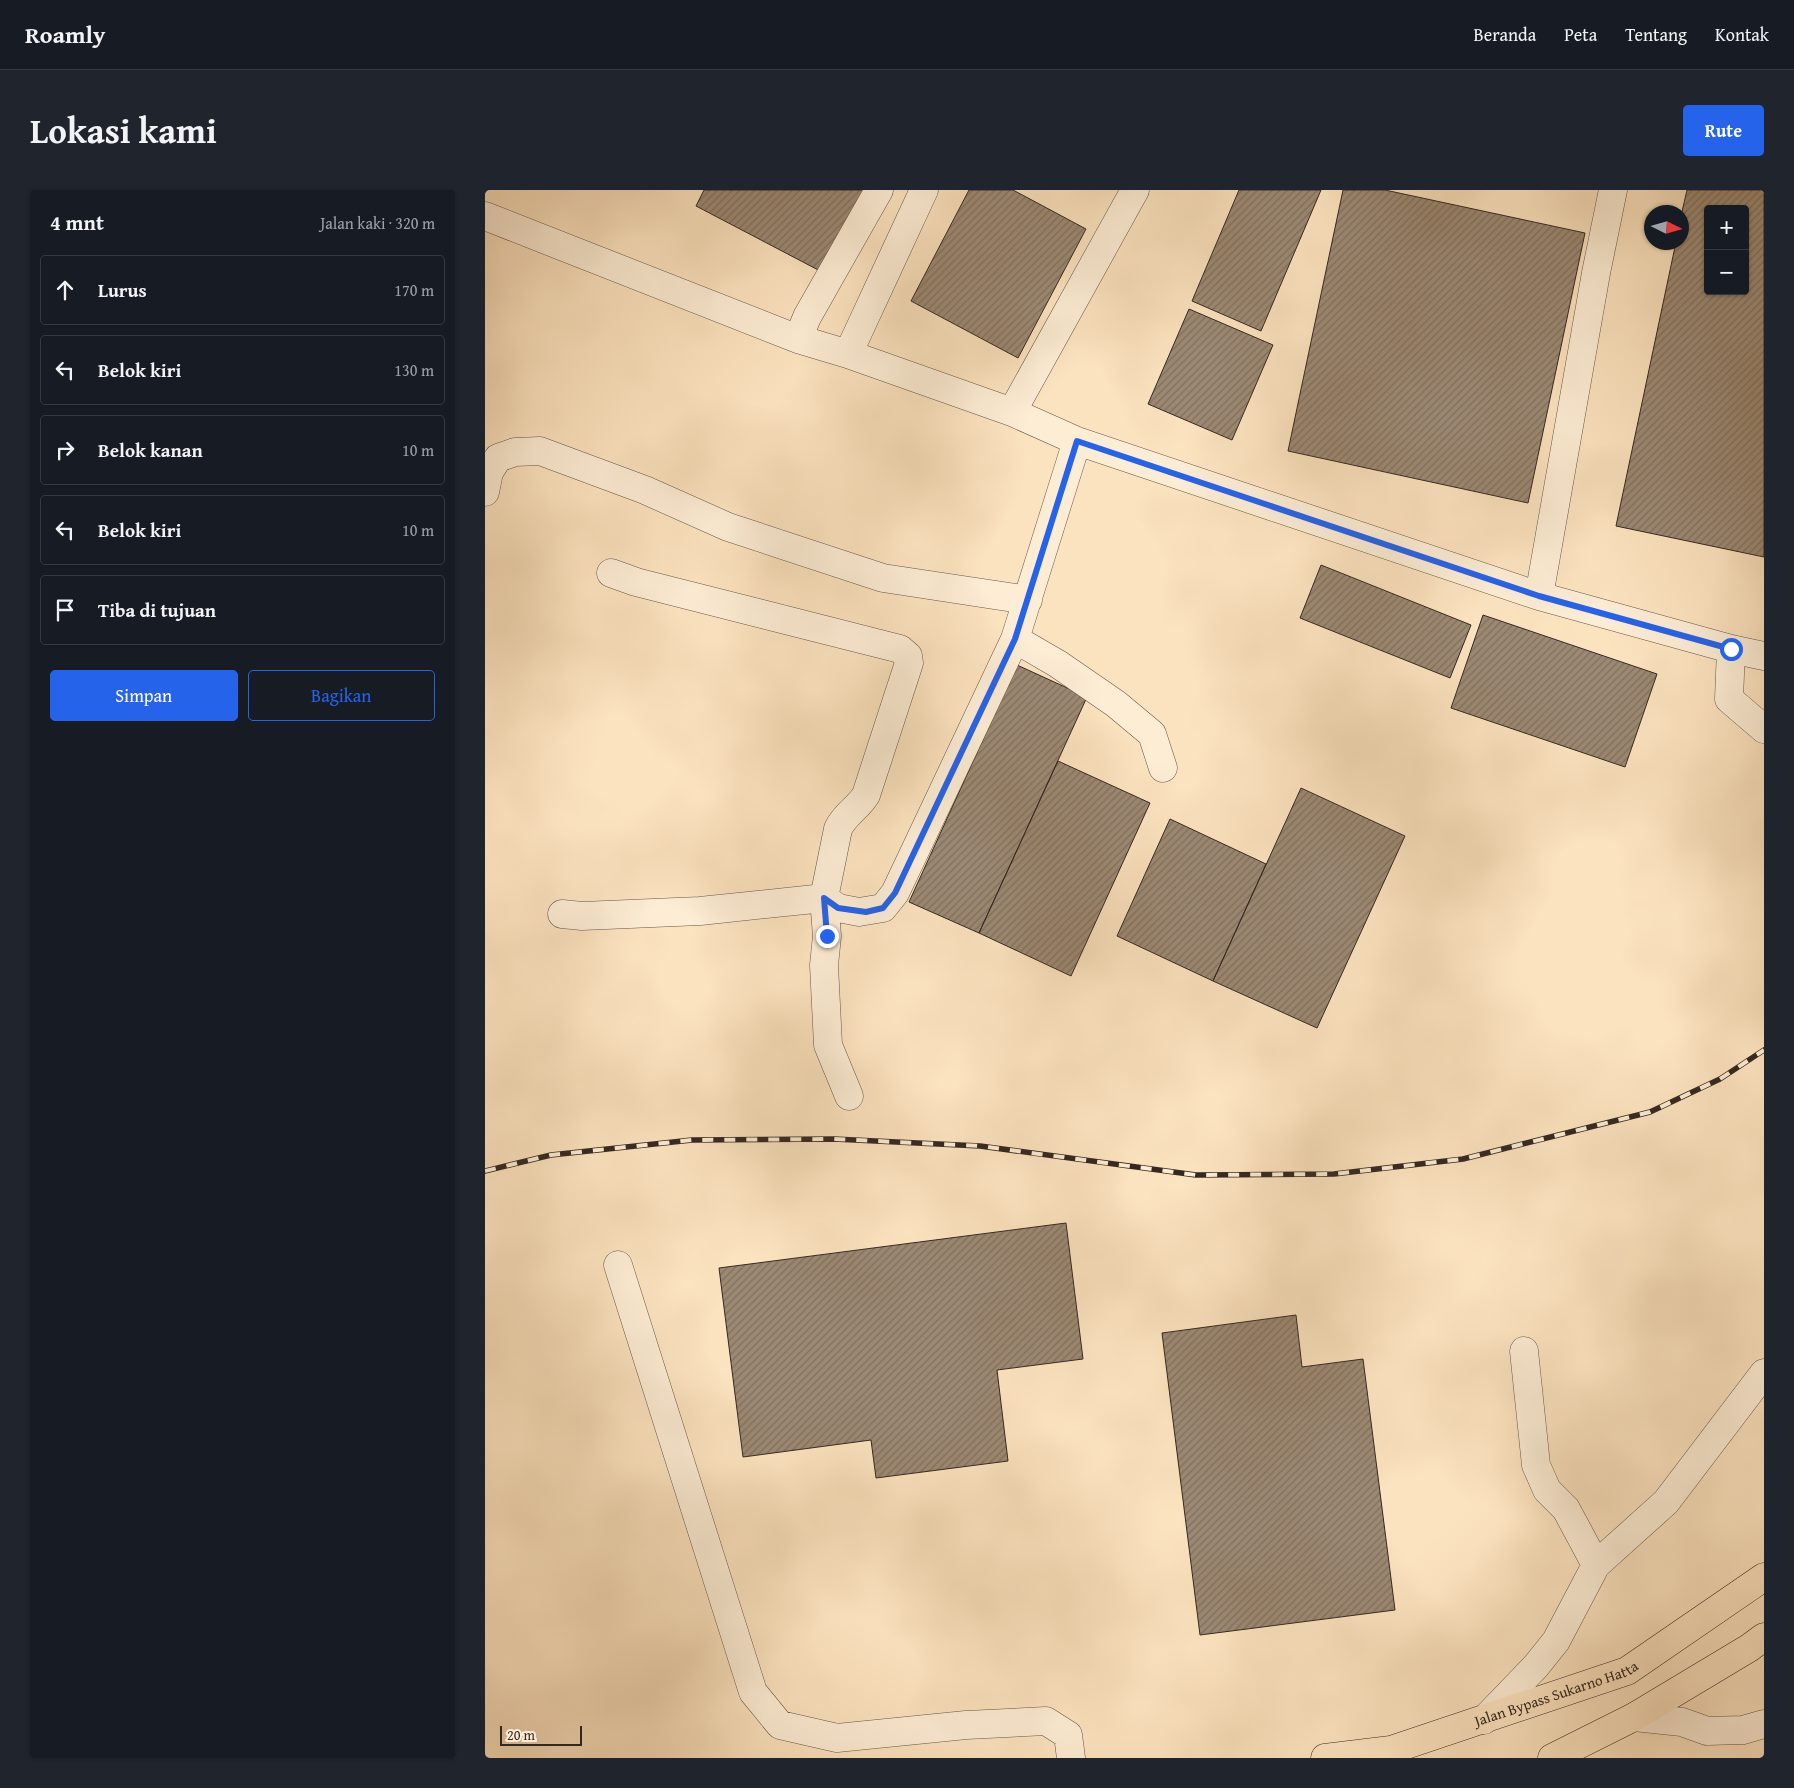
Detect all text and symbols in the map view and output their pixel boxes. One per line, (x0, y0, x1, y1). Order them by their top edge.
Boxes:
text: Roamly (25, 17, 105, 52)
text: Beranda (1474, 21, 1536, 48)
text: Peta (1564, 21, 1597, 48)
text: Tentang (1625, 21, 1687, 48)
text: Kontak (1715, 21, 1769, 48)
text: Lokasi kami (30, 105, 217, 156)
button: Rute (1683, 105, 1764, 156)
north arrow (1644, 205, 1689, 250)
map controls (1704, 205, 1749, 295)
button: + (1704, 205, 1749, 250)
text: 4 mnt (50, 207, 104, 238)
text: Jalan kaki · 320 m (320, 211, 435, 235)
button: − (1704, 250, 1749, 295)
icon: ahead (51, 276, 79, 304)
text: Lurus (98, 276, 147, 304)
text: 170 m (394, 278, 434, 302)
icon: left (51, 356, 79, 384)
text: Belok kiri (98, 356, 181, 384)
text: 130 m (394, 358, 434, 382)
icon: right (51, 436, 79, 464)
text: Belok kanan (98, 436, 203, 464)
text: 10 m (402, 438, 434, 462)
icon: left (51, 516, 79, 544)
text: Belok kiri (98, 516, 181, 544)
text: 10 m (402, 518, 434, 542)
icon: arrive (51, 596, 79, 624)
text: Tiba di tujuan (98, 596, 216, 624)
route start (1720, 638, 1743, 661)
button: Simpan (50, 670, 238, 721)
button: Bagikan (248, 670, 435, 721)
route end (816, 925, 839, 948)
street label: Jalan Bypass Sukarno Hatta (1470, 1655, 1642, 1732)
scale bar (500, 1723, 583, 1746)
text: 20 m (507, 1725, 535, 1745)

